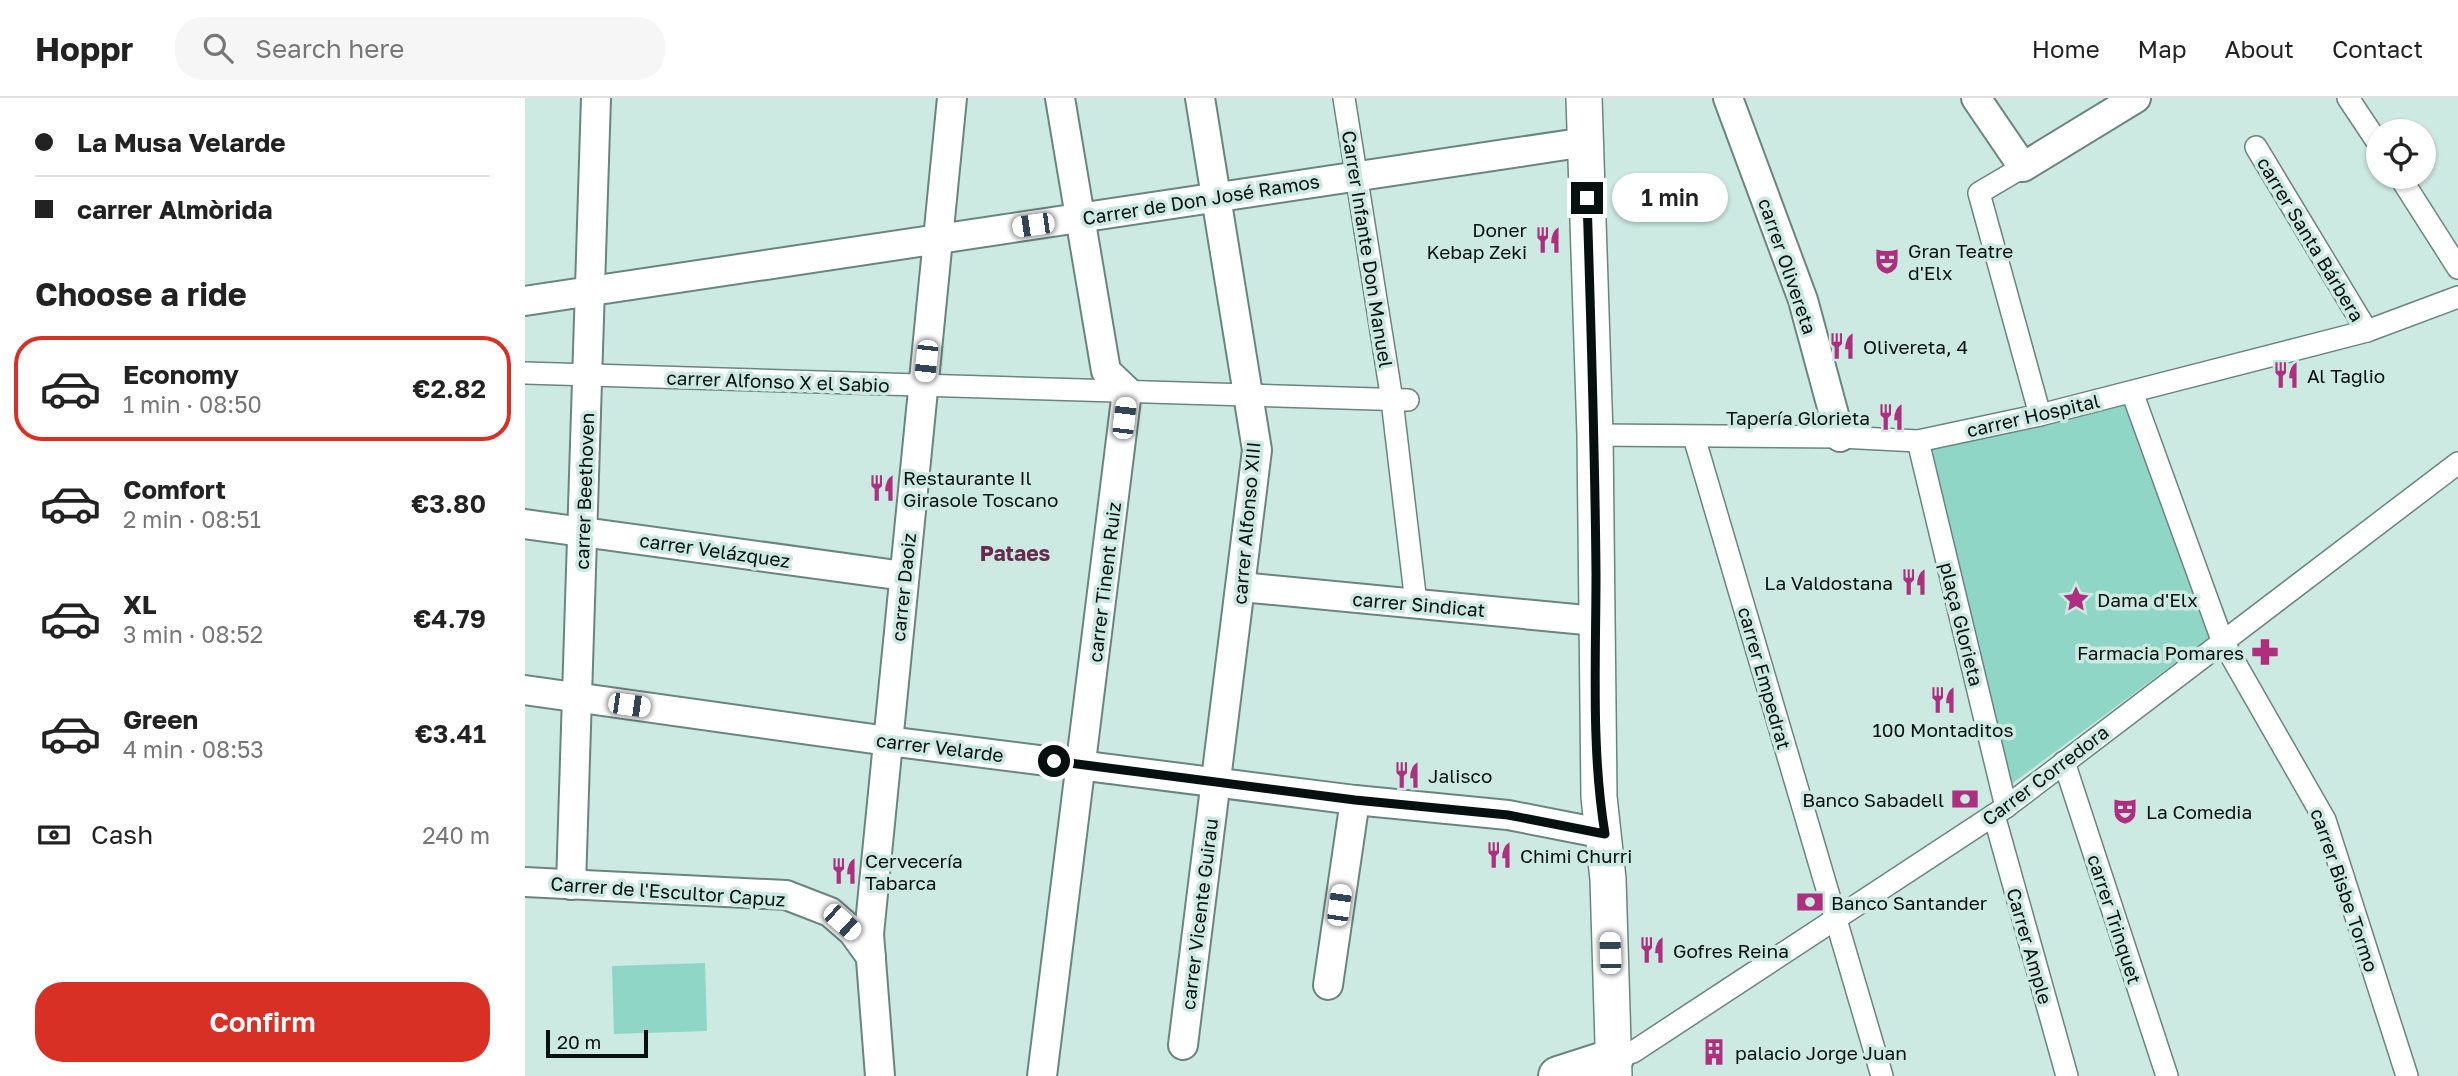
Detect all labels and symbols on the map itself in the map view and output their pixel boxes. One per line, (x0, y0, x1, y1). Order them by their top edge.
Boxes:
street label: Carrer Infante Don Manuel (1338, 129, 1398, 369)
street label: carrer Santa Bárbera (2253, 153, 2369, 325)
street label: Carrer de Don José Ramos (1081, 169, 1321, 229)
callout: 1 min (1611, 174, 1727, 222)
route end (1571, 182, 1603, 214)
street label: carrer Olivereta (1754, 195, 1822, 337)
car (1011, 212, 1056, 238)
place label: Doner Kebap Zeki (1427, 218, 1528, 263)
restaurant icon: Doner Kebap Zeki (1533, 225, 1563, 255)
place label: Gran Teatre d'Elx (1908, 239, 2013, 284)
theatre icon: Gran Teatre d'Elx (1872, 246, 1902, 276)
restaurant icon: Olivereta, 4 (1827, 331, 1857, 361)
place label: Olivereta, 4 (1863, 335, 1968, 358)
car (914, 339, 939, 383)
restaurant icon: Al Taglio (2271, 360, 2301, 390)
place label: Al Taglio (2307, 364, 2385, 387)
street label: carrer Alfonso X el Sabio (666, 366, 890, 396)
street label: carrer Hospital (1964, 388, 2102, 442)
car (1112, 396, 1137, 440)
restaurant icon: Tapería Glorieta (1876, 402, 1906, 432)
place label: Tapería Glorieta (1726, 406, 1870, 429)
street label: carrer Beethoven (570, 412, 598, 570)
street label: carrer Alfonso XIII (1227, 441, 1265, 605)
place label: Restaurante Il Girasole Toscano (903, 466, 1058, 511)
restaurant icon: Restaurante Il Girasole Toscano (867, 473, 897, 503)
street label: carrer Tinent Ruiz (1083, 501, 1125, 663)
street label: carrer Velázquez (638, 528, 792, 572)
street label: carrer Daoiz (886, 532, 920, 642)
district label: Pataes (980, 540, 1051, 566)
street label: plaça Glorieta (1935, 560, 1989, 688)
restaurant icon: La Valdostana (1899, 567, 1929, 597)
place label: La Valdostana (1764, 571, 1893, 594)
place icon: Dama d'Elx (2061, 584, 2091, 614)
street label: carrer Sindicat (1352, 587, 1486, 621)
place label: Dama d'Elx (2097, 588, 2198, 611)
street label: carrer Empedrat (1734, 604, 1796, 752)
pharmacy icon: Farmacia Pomares (2250, 637, 2280, 667)
place label: Farmacia Pomares (2077, 641, 2244, 664)
restaurant icon: 100 Montaditos (1928, 685, 1958, 715)
car (607, 692, 652, 718)
place label: 100 Montaditos (1873, 718, 2013, 741)
street label: Carrer Corredora (1977, 720, 2113, 830)
street label: carrer Velarde (875, 728, 1005, 766)
route start (1038, 745, 1070, 777)
restaurant icon: Jalisco (1392, 760, 1422, 790)
place label: Jalisco (1428, 764, 1492, 787)
bank icon: Banco Sabadell (1950, 784, 1980, 814)
place label: Banco Sabadell (1802, 788, 1944, 811)
theatre icon: La Comedia (2110, 796, 2140, 826)
place label: La Comedia (2146, 800, 2252, 823)
street label: carrer Bisbe Tormo (2306, 805, 2384, 975)
street label: carrer Vicente Guirau (1176, 817, 1222, 1011)
restaurant icon: Chimi Churri (1484, 840, 1514, 870)
place label: Chimi Churri (1520, 844, 1632, 867)
place label: Cervecería Tabarca (865, 849, 963, 894)
street label: carrer Trinquet (2083, 851, 2147, 987)
restaurant icon: Cervecería Tabarca (829, 856, 859, 886)
street label: Carrer de l'Escultor Capuz (550, 871, 786, 911)
car (1326, 883, 1353, 927)
street label: Carrer Ample (2002, 885, 2058, 1007)
bank icon: Banco Santander (1795, 887, 1825, 917)
place label: Banco Santander (1831, 891, 1988, 914)
car (820, 900, 865, 944)
car (1599, 932, 1622, 974)
restaurant icon: Gofres Reina (1637, 935, 1667, 965)
place label: Gofres Reina (1673, 939, 1789, 962)
scale bar (546, 1027, 647, 1059)
building icon: palacio Jorge Juan (1699, 1037, 1729, 1067)
place label: palacio Jorge Juan (1735, 1041, 1907, 1064)

